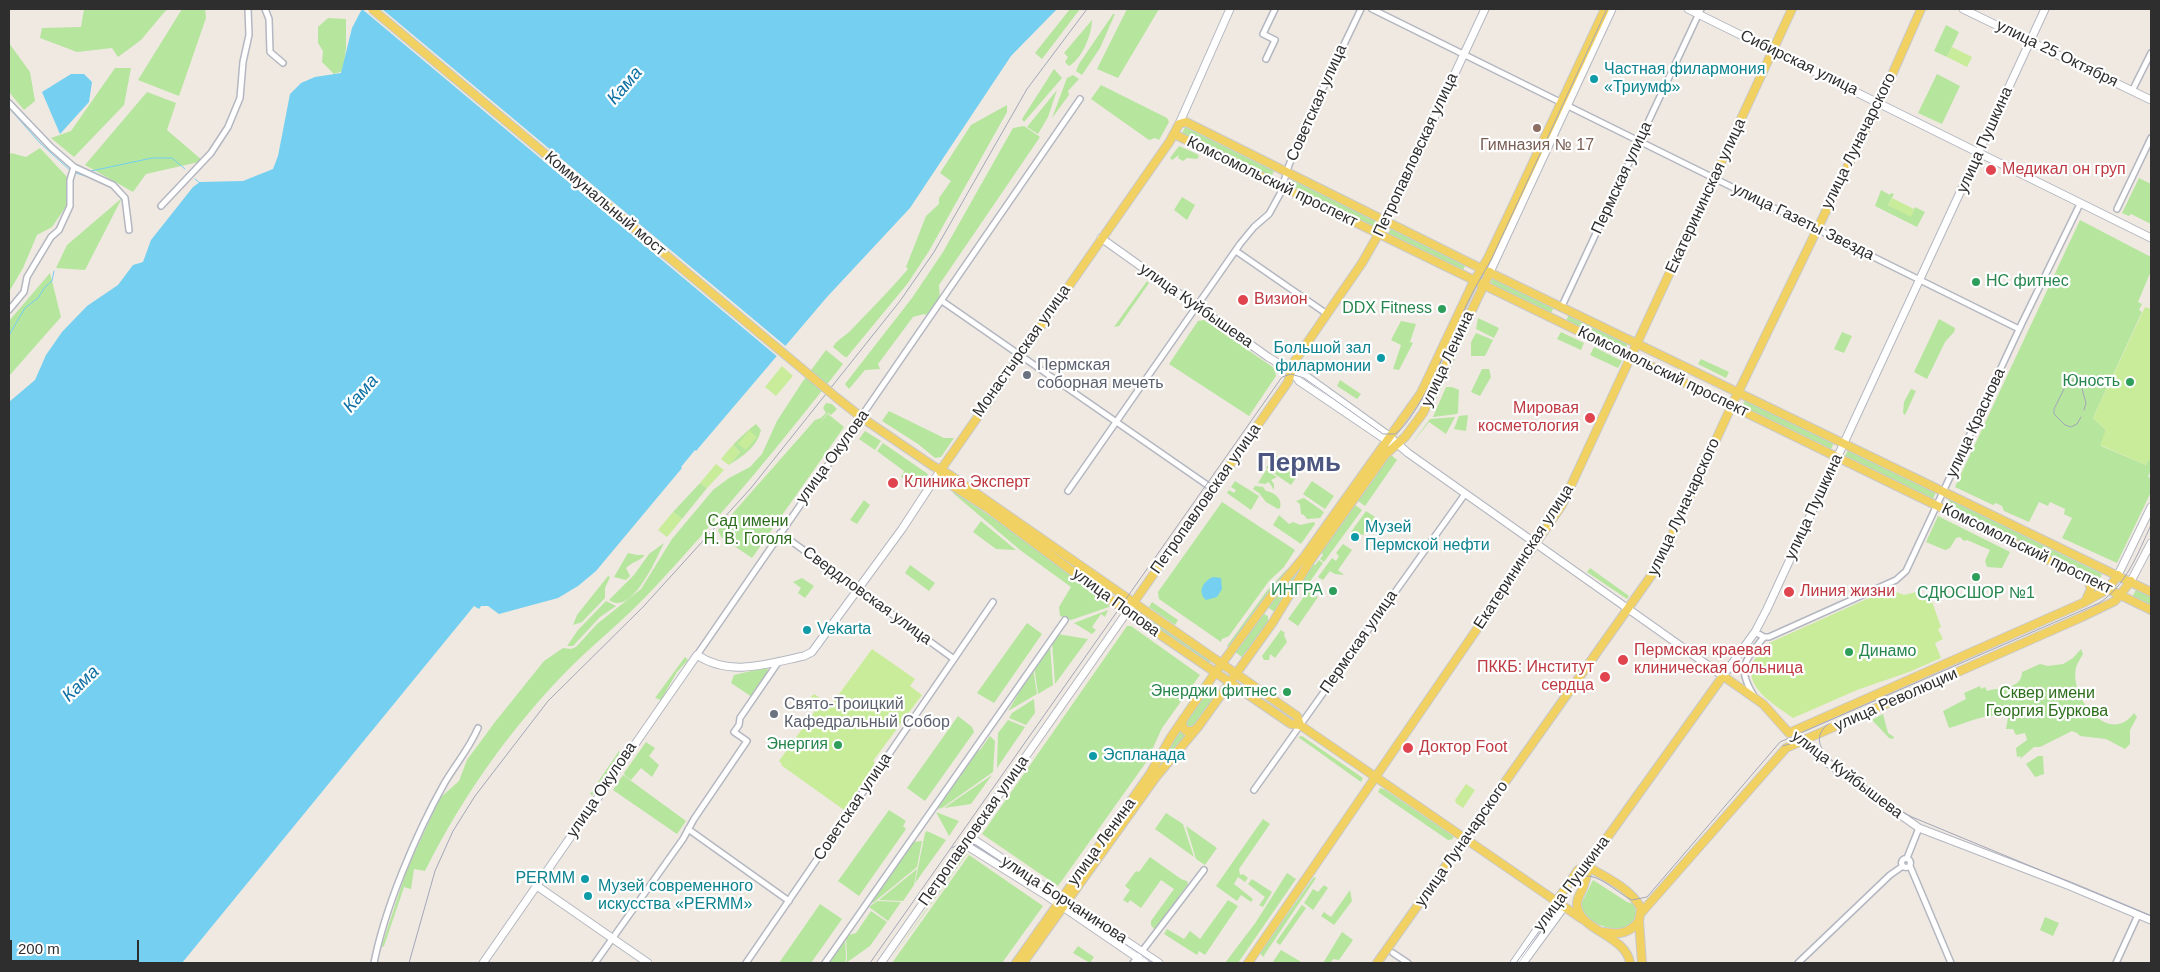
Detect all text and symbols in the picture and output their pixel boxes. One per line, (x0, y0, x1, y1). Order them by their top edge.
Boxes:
street label: улица 25 Октября (1993, 16, 2121, 92)
street label: Сибирская улица (1737, 26, 1861, 100)
street label: Советская улица (1283, 42, 1351, 164)
place label: Частная филармония «Триумф» (1604, 60, 1765, 98)
water label: Кама (603, 63, 647, 109)
street label: Петропавловская улица (1370, 70, 1462, 240)
street label: улица Луначарского (1818, 70, 1900, 212)
marker: Частная филармония «Триумф» (1588, 73, 1600, 85)
street label: улица Пушкина (1953, 84, 2017, 196)
street label: Екатерининская улица (1662, 116, 1750, 276)
street label: Пермская улица (1588, 119, 1656, 237)
marker: Гимназия № 17 (1531, 122, 1543, 134)
street label: Комсомольский проспект (1184, 132, 1360, 232)
place label: Гимназия № 17 (1480, 136, 1594, 156)
street label: Коммунальный мост (540, 148, 670, 260)
place label: Медикал он груп (2002, 160, 2126, 180)
marker: Медикал он груп (1984, 163, 1998, 177)
street label: улица Газеты Звезда (1729, 179, 1877, 265)
street label: улица Куйбышева (1135, 260, 1257, 352)
place label: НС фитнес (1986, 272, 2069, 292)
marker: НС фитнес (1970, 276, 1982, 288)
street label: Монастырская улица (969, 281, 1075, 421)
place label: Визион (1254, 290, 1308, 310)
marker: Визион (1236, 293, 1250, 307)
place label: DDX Fitness (1342, 299, 1432, 319)
marker: DDX Fitness (1436, 303, 1448, 315)
street label: улица Ленина (1417, 308, 1479, 410)
street label: Комсомольский проспект (1575, 322, 1751, 422)
place label: Большой зал филармонии (1274, 339, 1371, 377)
marker: Большой зал филармонии (1375, 352, 1387, 364)
place label: Пермская соборная мечеть (1037, 356, 1164, 394)
street label: улица Краснова (1942, 365, 2010, 481)
marker: Пермская соборная мечеть (1021, 369, 1033, 381)
water label: Кама (339, 371, 383, 417)
place label: Юность (2062, 372, 2120, 392)
marker: Юность (2124, 376, 2136, 388)
place label: Мировая косметология (1478, 399, 1579, 437)
street label: улица Окулова (793, 406, 873, 508)
marker: Мировая косметология (1583, 411, 1597, 425)
street label: Петропавловская улица (1147, 420, 1265, 578)
street label: улица Луначарского (1644, 435, 1724, 579)
district label: Пермь (1257, 448, 1341, 480)
street label: улица Пушкина (1781, 451, 1847, 563)
place label: Клиника Эксперт (904, 473, 1030, 493)
marker: Клиника Эксперт (886, 476, 900, 490)
street label: Екатерининская улица (1470, 481, 1578, 633)
street label: Комсомольский проспект (1939, 499, 2115, 599)
park label: Сад имени Н. В. Гоголя (704, 512, 792, 550)
place label: Музей Пермской нефти (1365, 518, 1490, 556)
marker: Музей Пермской нефти (1349, 531, 1361, 543)
street label: Свердловская улица (799, 543, 935, 649)
street label: улица Попова (1068, 565, 1164, 641)
marker: СДЮСШОР №1 (1970, 571, 1982, 583)
place label: ИНГРА (1271, 581, 1323, 601)
place label: Линия жизни (1800, 582, 1895, 602)
place label: СДЮСШОР №1 (1917, 584, 2035, 604)
marker: ИНГРА (1327, 585, 1339, 597)
marker: Линия жизни (1782, 585, 1796, 599)
street label: Пермская улица (1316, 587, 1402, 697)
place label: Vekarta (817, 620, 871, 640)
marker: Vekarta (801, 624, 813, 636)
place label: Пермская краевая клиническая больница (1634, 641, 1803, 679)
place label: Динамо (1859, 642, 1916, 662)
marker: Динамо (1843, 646, 1855, 658)
marker: Пермская краевая клиническая больница (1616, 653, 1630, 667)
place label: ПККБ: Институт сердца (1477, 658, 1594, 696)
water label: Кама (58, 661, 104, 707)
street label: улица Революции (1832, 664, 1960, 736)
marker: ПККБ: Институт сердца (1598, 670, 1612, 684)
place label: Энерджи фитнес (1151, 682, 1277, 702)
park label: Сквер имени Георгия Буркова (1986, 684, 2108, 722)
marker: Энерджи фитнес (1281, 686, 1293, 698)
place label: Свято-Троицкий Кафедральный Собор (784, 695, 950, 733)
marker: Свято-Троицкий Кафедральный Собор (768, 708, 780, 720)
street label: улица Куйбышева (1788, 727, 1906, 823)
place label: Энергия (766, 735, 828, 755)
street label: улица Окулова (563, 738, 641, 842)
place label: Доктор Foot (1419, 738, 1508, 758)
marker: Энергия (832, 739, 844, 751)
marker: Доктор Foot (1401, 741, 1415, 755)
place label: Эспланада (1103, 746, 1185, 766)
street label: Советская улица (810, 750, 896, 864)
marker: Эспланада (1087, 750, 1099, 762)
street label: Петропавловская улица (915, 752, 1033, 910)
street label: улица Луначарского (1411, 777, 1513, 911)
street label: улица Ленина (1064, 795, 1140, 889)
street label: улица Пушкина (1530, 833, 1614, 935)
street label: улица Борчанинова (997, 852, 1131, 948)
place label: PERMM (515, 869, 575, 889)
marker: PERMM (579, 873, 591, 885)
place label: Музей современного искусства «PERMM» (598, 877, 753, 915)
marker: Музей современного искусства «PERMM» (582, 890, 594, 902)
scale bar (12, 930, 141, 962)
text: 200 m (18, 940, 60, 957)

